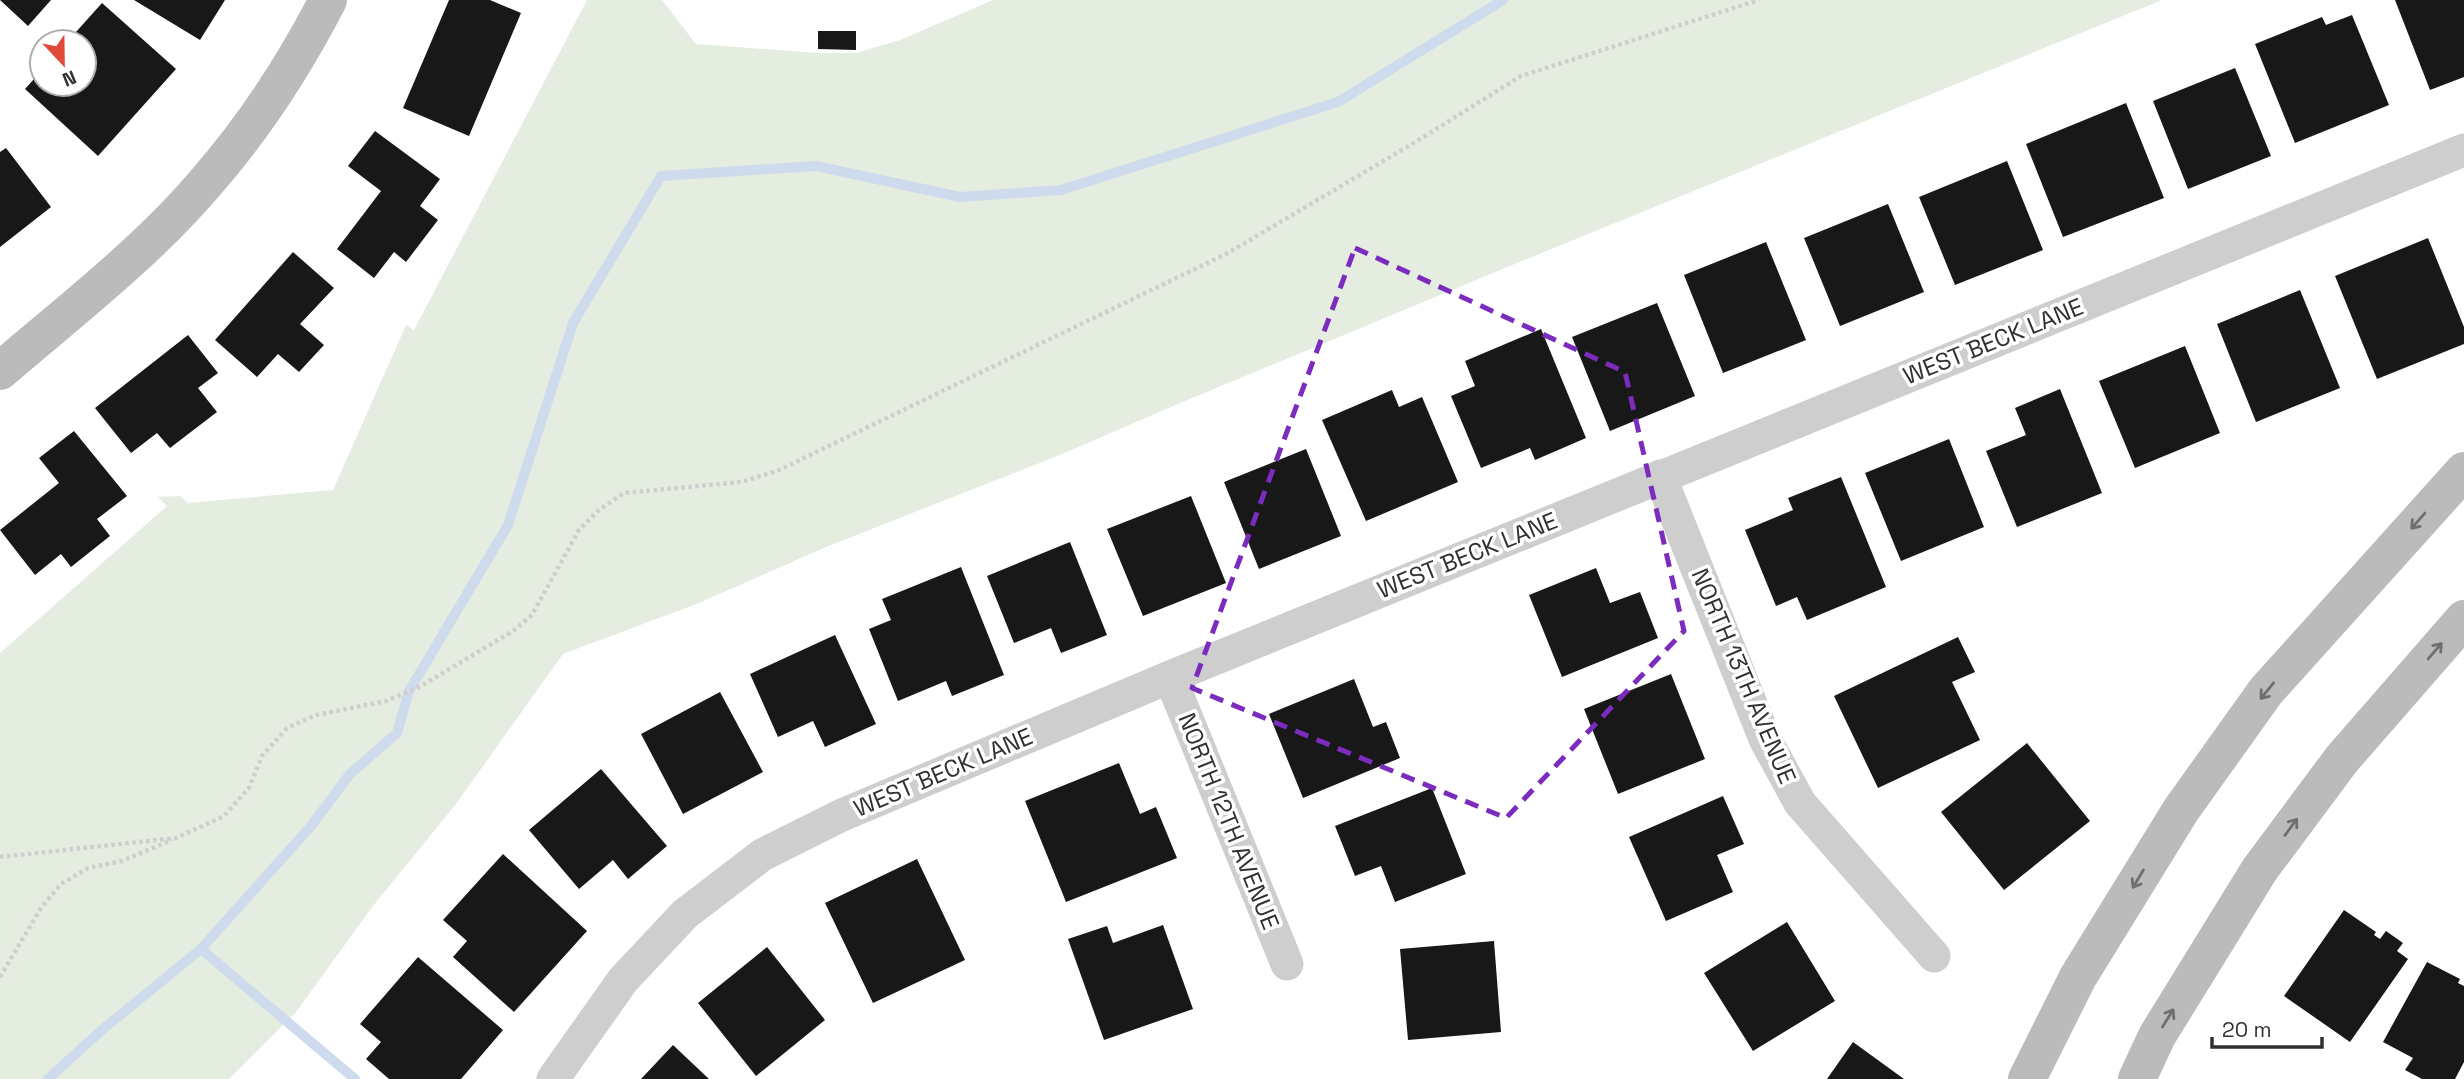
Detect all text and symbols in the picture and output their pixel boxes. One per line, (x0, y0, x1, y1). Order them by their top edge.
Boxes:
north arrow (28, 28, 98, 98)
text: N (59, 64, 80, 92)
street label: WEST BECK LANE (1898, 291, 2088, 391)
street label: WEST BECK LANE (1372, 505, 1562, 605)
one-way arrow (2410, 512, 2426, 530)
street label: NORTH 13TH AVENUE (1685, 564, 1803, 788)
one-way arrow (2427, 643, 2443, 661)
one-way arrow (2259, 682, 2275, 700)
street label: NORTH 12TH AVENUE (1171, 708, 1287, 934)
street label: WEST BECK LANE (849, 720, 1037, 824)
one-way arrow (2284, 818, 2299, 837)
one-way arrow (2131, 868, 2145, 888)
scale bar (2212, 1006, 2322, 1050)
one-way arrow (2162, 1009, 2176, 1029)
text: 20 m (2222, 1016, 2272, 1043)

